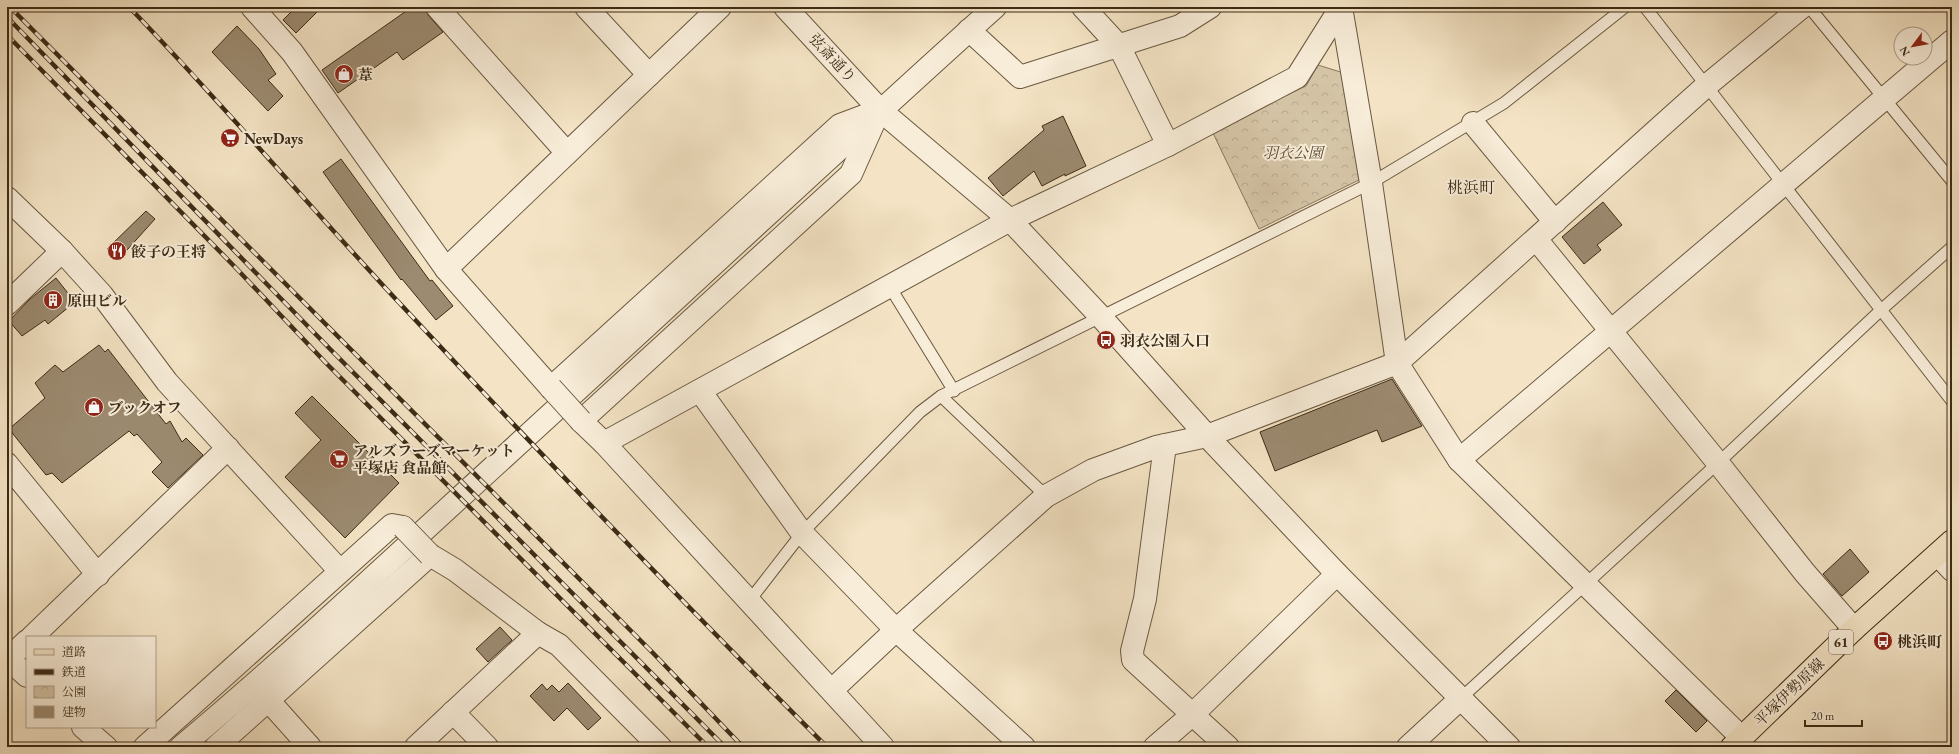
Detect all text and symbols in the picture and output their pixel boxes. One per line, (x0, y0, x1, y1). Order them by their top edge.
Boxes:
north arrow (1893, 26, 1933, 66)
street label: 弦斎通り (806, 30, 860, 86)
text: N (1896, 44, 1913, 59)
shop icon: 葦 (333, 63, 355, 85)
place label: 葦 (358, 65, 373, 84)
supermarket icon: NewDays (219, 127, 241, 149)
place label: NewDays (244, 129, 303, 148)
park label: 羽衣公園 (1263, 143, 1326, 162)
district label: 桃浜町 (1447, 177, 1495, 198)
restaurant icon: 餃子の王将 (106, 240, 128, 262)
place label: 餃子の王将 (131, 242, 206, 261)
building icon: 原田ビル (42, 289, 64, 311)
place label: 原田ビル (67, 291, 127, 310)
bus stop icon: 羽衣公園入口 (1095, 329, 1117, 351)
place label: 羽衣公園入口 (1120, 331, 1210, 350)
shop icon: ブックオフ (83, 396, 105, 418)
place label: ブックオフ (108, 398, 182, 417)
place label: アルズフーズマーケット 平塚店 食品館 (353, 441, 515, 477)
supermarket icon: アルズフーズマーケット 平塚店 食品館 (328, 448, 350, 470)
road number: 61 (1829, 630, 1853, 654)
bus stop icon: 桃浜町 (1872, 630, 1894, 652)
place label: 桃浜町 (1897, 632, 1942, 651)
legend (26, 636, 156, 728)
text: 道路 (62, 644, 86, 660)
street label: 平塚伊勢原線 (1750, 654, 1828, 730)
text: 鉄道 (61, 664, 86, 680)
text: 公園 (62, 684, 86, 700)
scale bar (1805, 702, 1862, 728)
text: 建物 (62, 704, 86, 720)
text: 20 m (1811, 708, 1835, 724)

